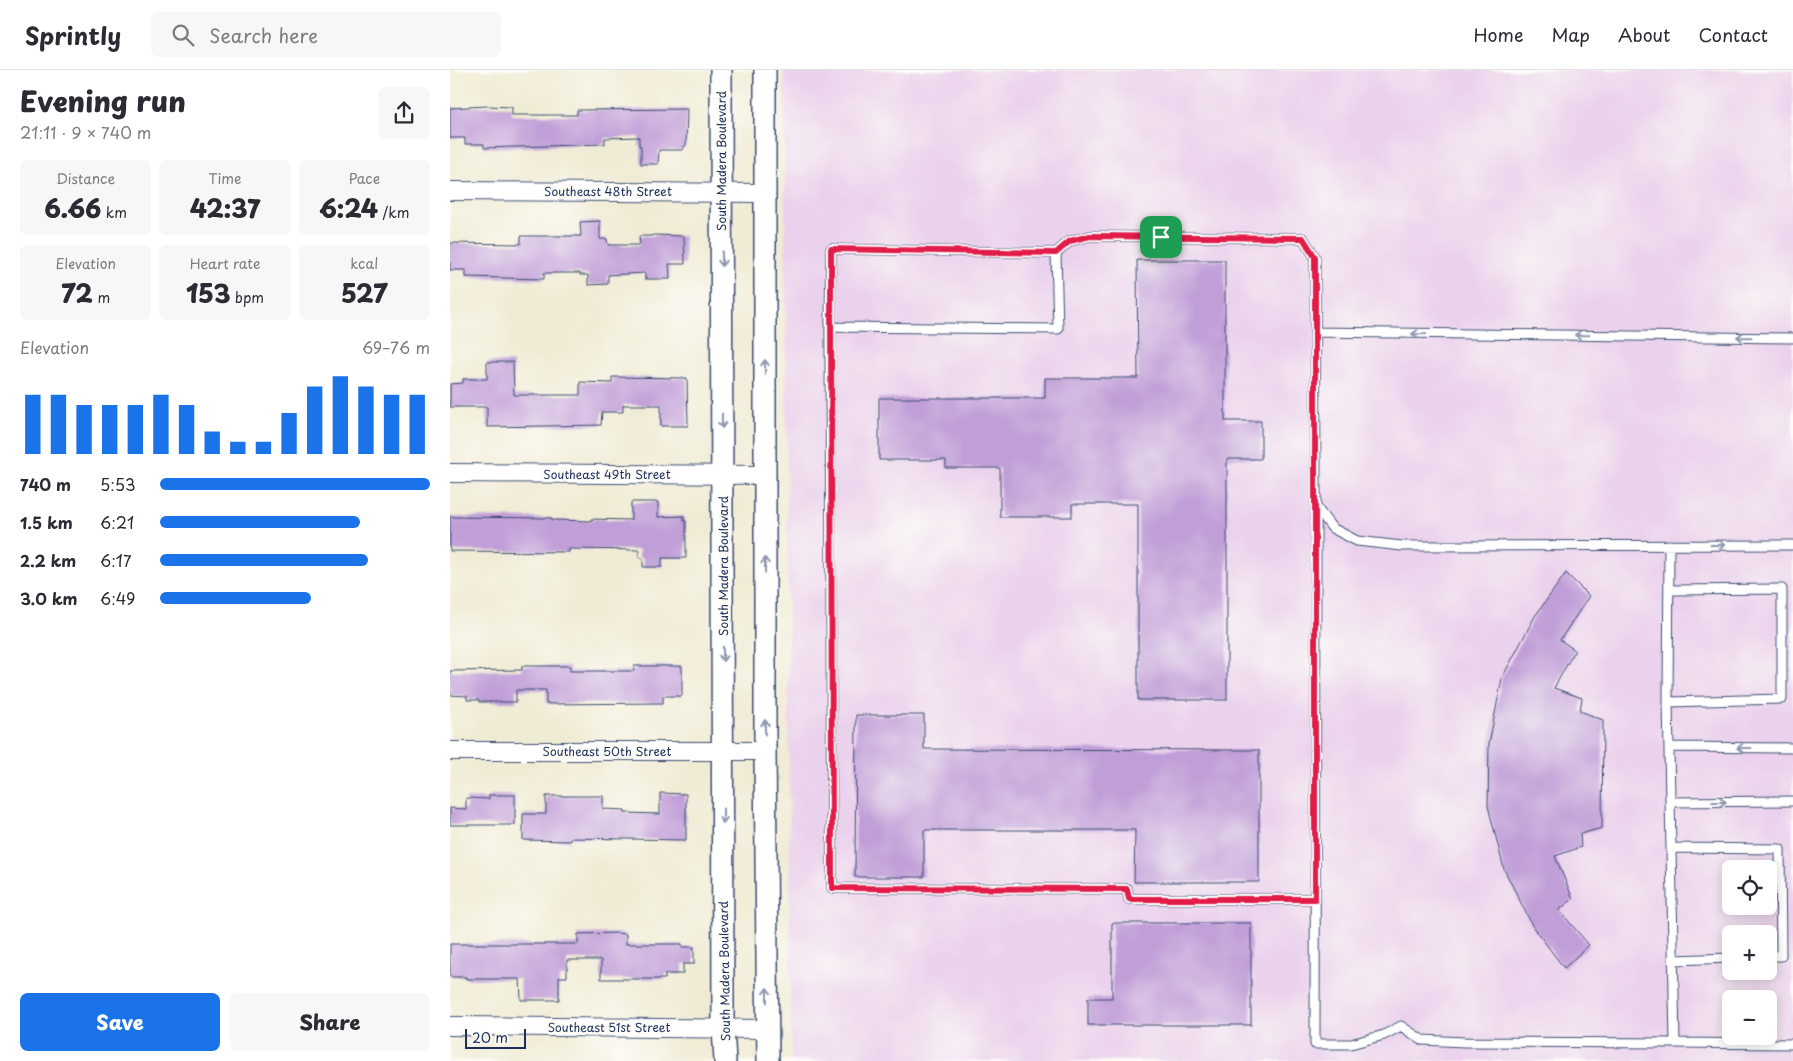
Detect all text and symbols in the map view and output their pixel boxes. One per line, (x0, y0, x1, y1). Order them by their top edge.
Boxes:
search box (151, 12, 501, 57)
text: Sprintly (25, 17, 121, 53)
icon: search (169, 21, 197, 49)
text: Search here (209, 21, 318, 49)
text: Home (1473, 21, 1523, 48)
text: Map (1551, 21, 1590, 48)
text: About (1618, 21, 1670, 48)
text: Contact (1698, 21, 1768, 48)
text: Evening run (20, 79, 186, 122)
button: share (378, 87, 430, 139)
street label: South Madera Boulevard (712, 90, 730, 231)
text: 21:11 · 9 × 740 m (20, 120, 151, 144)
text: Distance (56, 168, 115, 189)
text: Time (208, 168, 242, 189)
text: Pace (349, 168, 380, 189)
street label: Southeast 48th Street (544, 182, 672, 200)
text: 6.66 (44, 189, 101, 227)
text: 42:37 (190, 189, 260, 227)
text: 6:24 (319, 189, 378, 227)
text: km (101, 202, 127, 223)
text: /km (378, 202, 409, 223)
pin (1140, 216, 1182, 258)
icon: arrive (1147, 223, 1175, 251)
one-way arrow (717, 250, 727, 266)
text: Elevation (55, 253, 116, 274)
text: Heart rate (190, 253, 260, 274)
text: kcal (350, 253, 378, 274)
text: 72 (61, 274, 93, 312)
text: 153 (186, 274, 230, 312)
text: 527 (341, 274, 388, 312)
text: m (93, 287, 110, 308)
text: bpm (230, 287, 264, 308)
one-way arrow (1412, 329, 1428, 338)
one-way arrow (1574, 331, 1590, 340)
one-way arrow (1737, 333, 1753, 342)
text: Elevation (20, 335, 89, 359)
text: 69–76 m (362, 335, 430, 359)
one-way arrow (760, 360, 770, 376)
one-way arrow (717, 412, 727, 429)
street label: Southeast 49th Street (543, 465, 671, 483)
text: 740 m (20, 472, 71, 496)
text: 5:53 (100, 472, 135, 496)
street label: South Madera Boulevard (714, 495, 732, 636)
text: 1.5 km (20, 510, 73, 534)
text: 6:21 (100, 510, 134, 534)
one-way arrow (1709, 540, 1725, 550)
text: 2.2 km (20, 548, 76, 572)
text: 6:17 (100, 548, 132, 572)
one-way arrow (760, 557, 770, 574)
text: 3.0 km (20, 586, 77, 610)
text: 6:49 (100, 586, 135, 610)
one-way arrow (718, 645, 728, 661)
one-way arrow (760, 720, 770, 736)
street label: Southeast 50th Street (543, 742, 672, 760)
one-way arrow (1737, 743, 1753, 753)
one-way arrow (1710, 797, 1727, 807)
one-way arrow (718, 808, 728, 824)
map controls (1722, 860, 1777, 1045)
button: locate (1722, 860, 1777, 915)
street label: South Madera Boulevard (714, 900, 734, 1041)
button: + (1722, 925, 1777, 980)
one-way arrow (762, 987, 772, 1004)
button: − (1722, 990, 1777, 1045)
button: Save (20, 993, 220, 1051)
button: Share (230, 993, 430, 1051)
street label: Southeast 51st Street (548, 1018, 670, 1036)
scale bar (465, 1026, 526, 1049)
text: 20 m (472, 1027, 508, 1048)

